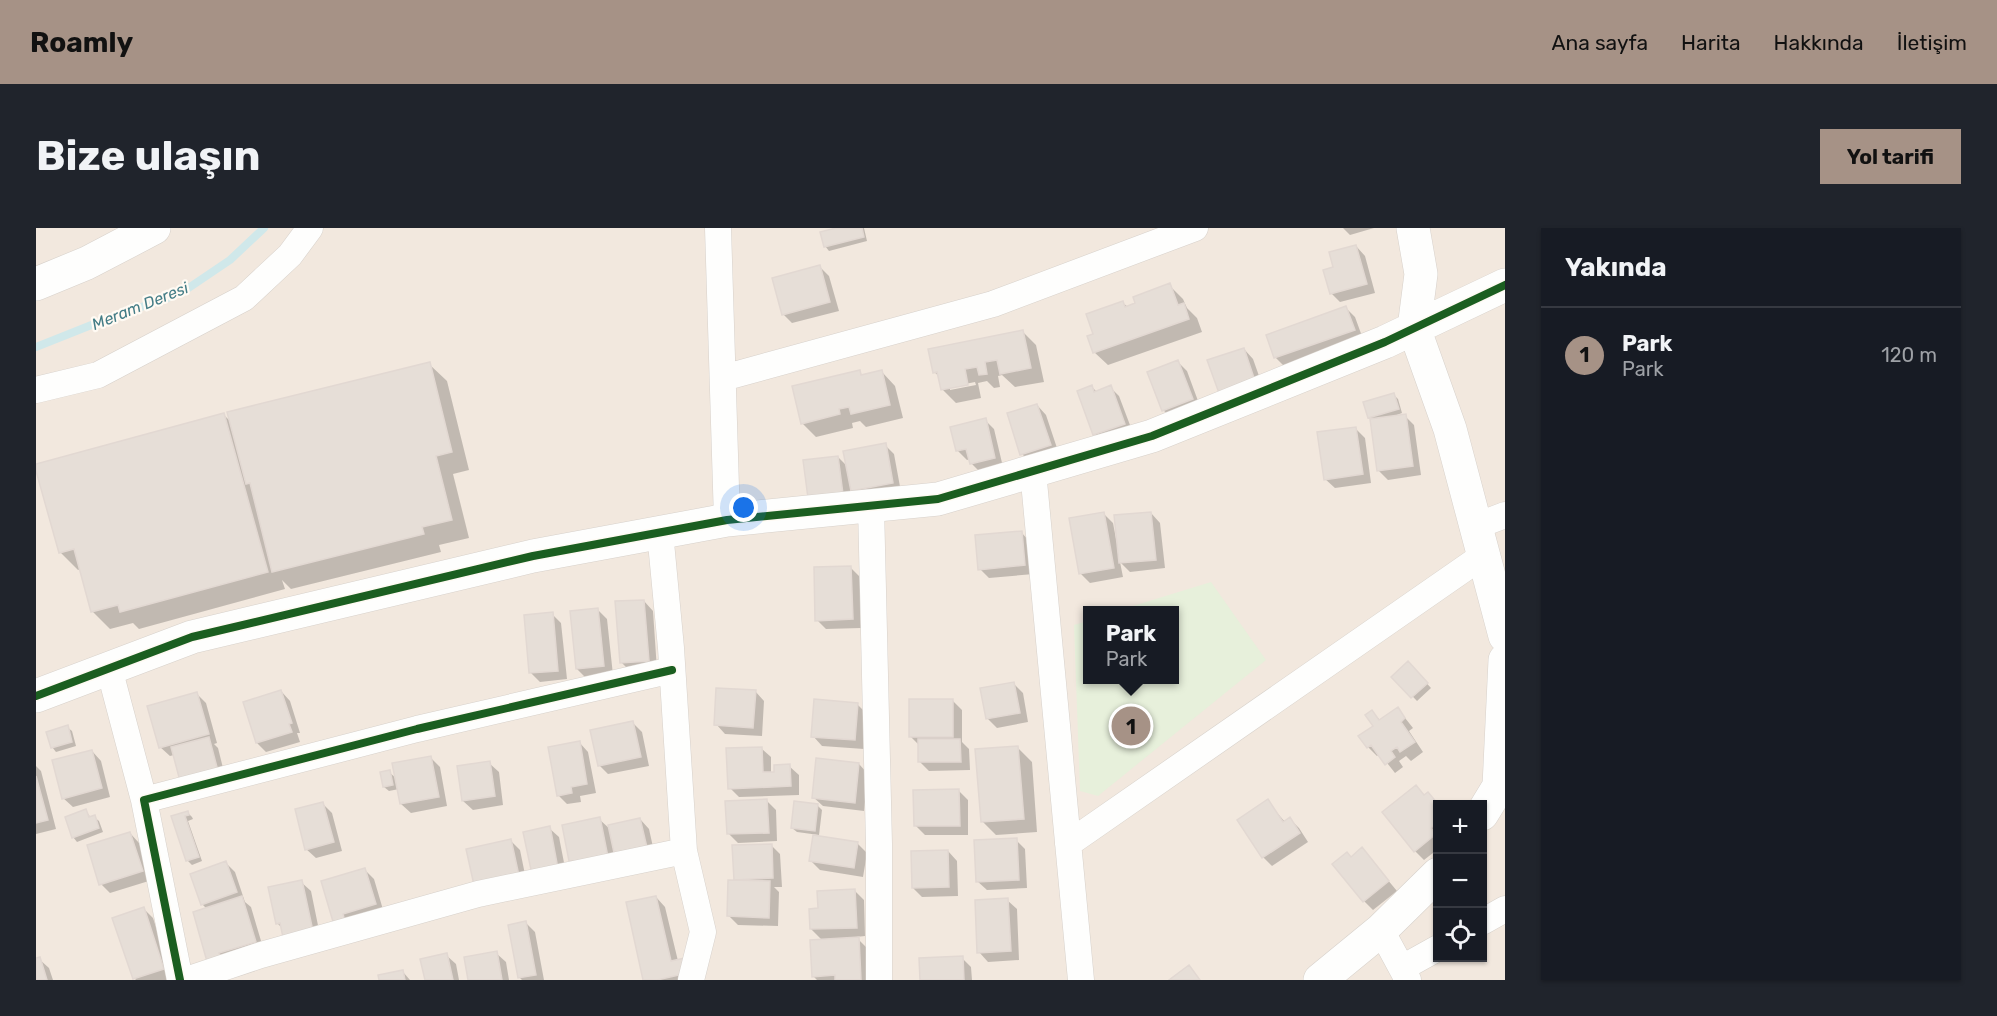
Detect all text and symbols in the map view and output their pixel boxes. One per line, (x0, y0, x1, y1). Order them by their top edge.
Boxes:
text: Roamly (30, 26, 133, 59)
text: Ana sayfa (1551, 30, 1648, 55)
text: Harita (1681, 30, 1741, 55)
text: Hakkında (1774, 30, 1864, 55)
text: İletişim (1897, 30, 1967, 55)
button: Yol tarifi (1820, 129, 1961, 184)
text: Bize ulaşın (36, 131, 260, 181)
text: Yakında (1565, 252, 1667, 283)
water label: Meram Deresi (89, 278, 192, 334)
text: Park (1622, 330, 1672, 357)
text: 1 (1580, 343, 1589, 367)
text: 120 m (1881, 343, 1937, 367)
text: Park (1622, 357, 1664, 381)
your location (729, 493, 758, 522)
popup (1083, 606, 1179, 684)
text: Park (1106, 620, 1156, 647)
text: Park (1106, 647, 1147, 671)
pin: 1 (1112, 704, 1150, 748)
map controls (1433, 800, 1487, 962)
button: + (1433, 800, 1487, 854)
button: − (1433, 854, 1487, 908)
button: locate (1433, 908, 1487, 962)

